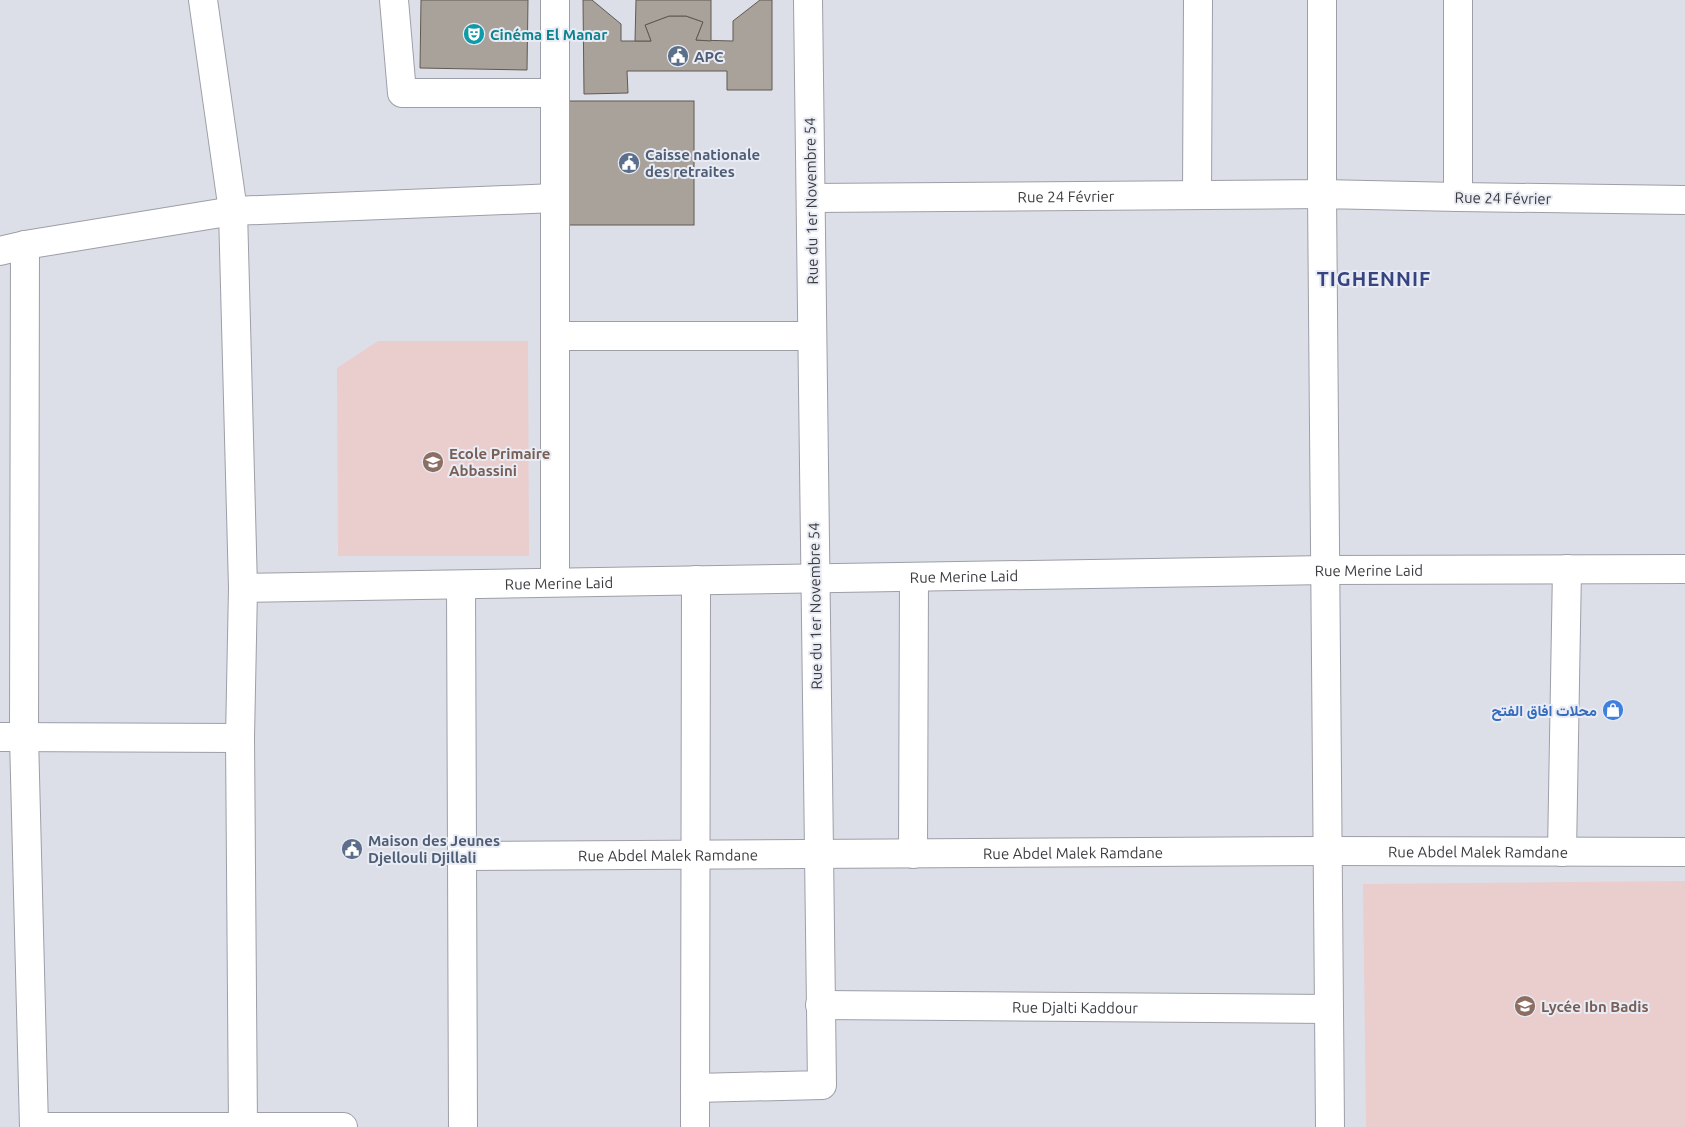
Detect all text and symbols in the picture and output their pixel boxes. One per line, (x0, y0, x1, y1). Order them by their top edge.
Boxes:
theatre icon: Cinéma El Manar (462, 22, 486, 46)
place label: Cinéma El Manar (490, 26, 608, 43)
public building icon: APC (666, 44, 690, 68)
place label: APC (694, 48, 724, 65)
street label: Rue du 1er Novembre 54 (801, 117, 821, 285)
place label: Caisse nationale des retraites (645, 146, 760, 180)
public building icon: Caisse nationale des retraites (617, 151, 641, 175)
street label: Rue 24 Février (1018, 187, 1115, 205)
street label: Rue 24 Février (1454, 189, 1552, 207)
district label: TIGHENNIF (1317, 267, 1431, 290)
place label: Ecole Primaire Abbassini (449, 445, 550, 479)
school or university icon: Ecole Primaire Abbassini (421, 450, 445, 474)
street label: Rue du 1er Novembre 54 (805, 522, 825, 690)
street label: Rue Merine Laid (1314, 561, 1423, 579)
street label: Rue Merine Laid (910, 567, 1018, 585)
street label: Rue Merine Laid (505, 573, 613, 592)
shop icon: محلات افاق الفتح (1601, 698, 1625, 722)
place label: محلات افاق الفتح (1492, 702, 1597, 721)
place label: Maison des Jeunes Djellouli Djillali (368, 832, 500, 866)
public building icon: Maison des Jeunes Djellouli Djillali (340, 837, 364, 861)
street label: Rue Abdel Malek Ramdane (983, 843, 1163, 861)
street label: Rue Abdel Malek Ramdane (1388, 843, 1568, 860)
street label: Rue Abdel Malek Ramdane (578, 846, 758, 864)
school or university icon: Lycée Ibn Badis (1513, 994, 1537, 1018)
street label: Rue Djalti Kaddour (1012, 998, 1138, 1016)
place label: Lycée Ibn Badis (1541, 998, 1649, 1015)

